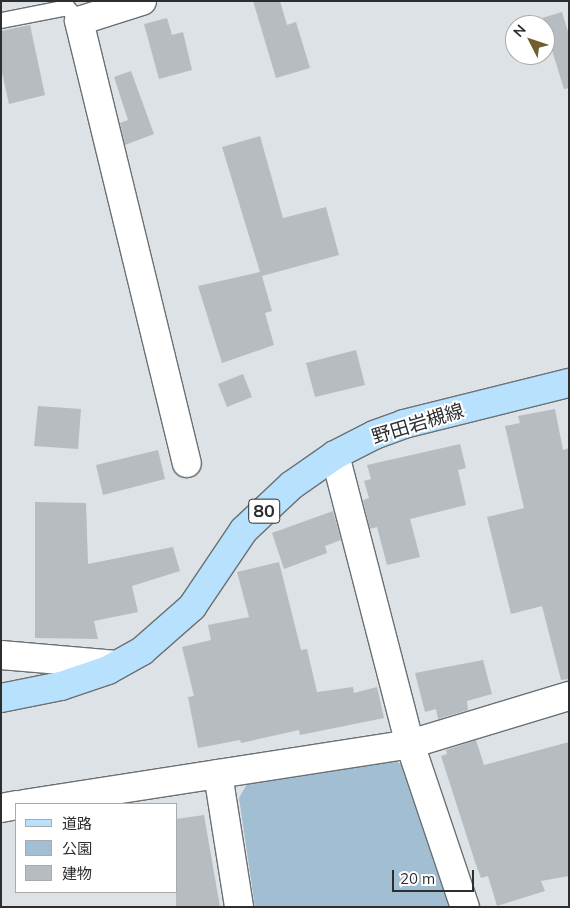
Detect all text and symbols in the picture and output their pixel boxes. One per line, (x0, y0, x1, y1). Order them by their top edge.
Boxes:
north arrow (505, 15, 555, 65)
text: N (509, 21, 530, 41)
street label: 野田岩槻線 (369, 399, 467, 449)
road number: 80 (248, 496, 280, 526)
legend (15, 803, 178, 893)
text: 道路 (62, 814, 92, 833)
text: 公園 (62, 839, 92, 858)
scale bar (395, 860, 478, 892)
text: 建物 (62, 864, 92, 883)
text: 20 m (400, 869, 435, 888)

